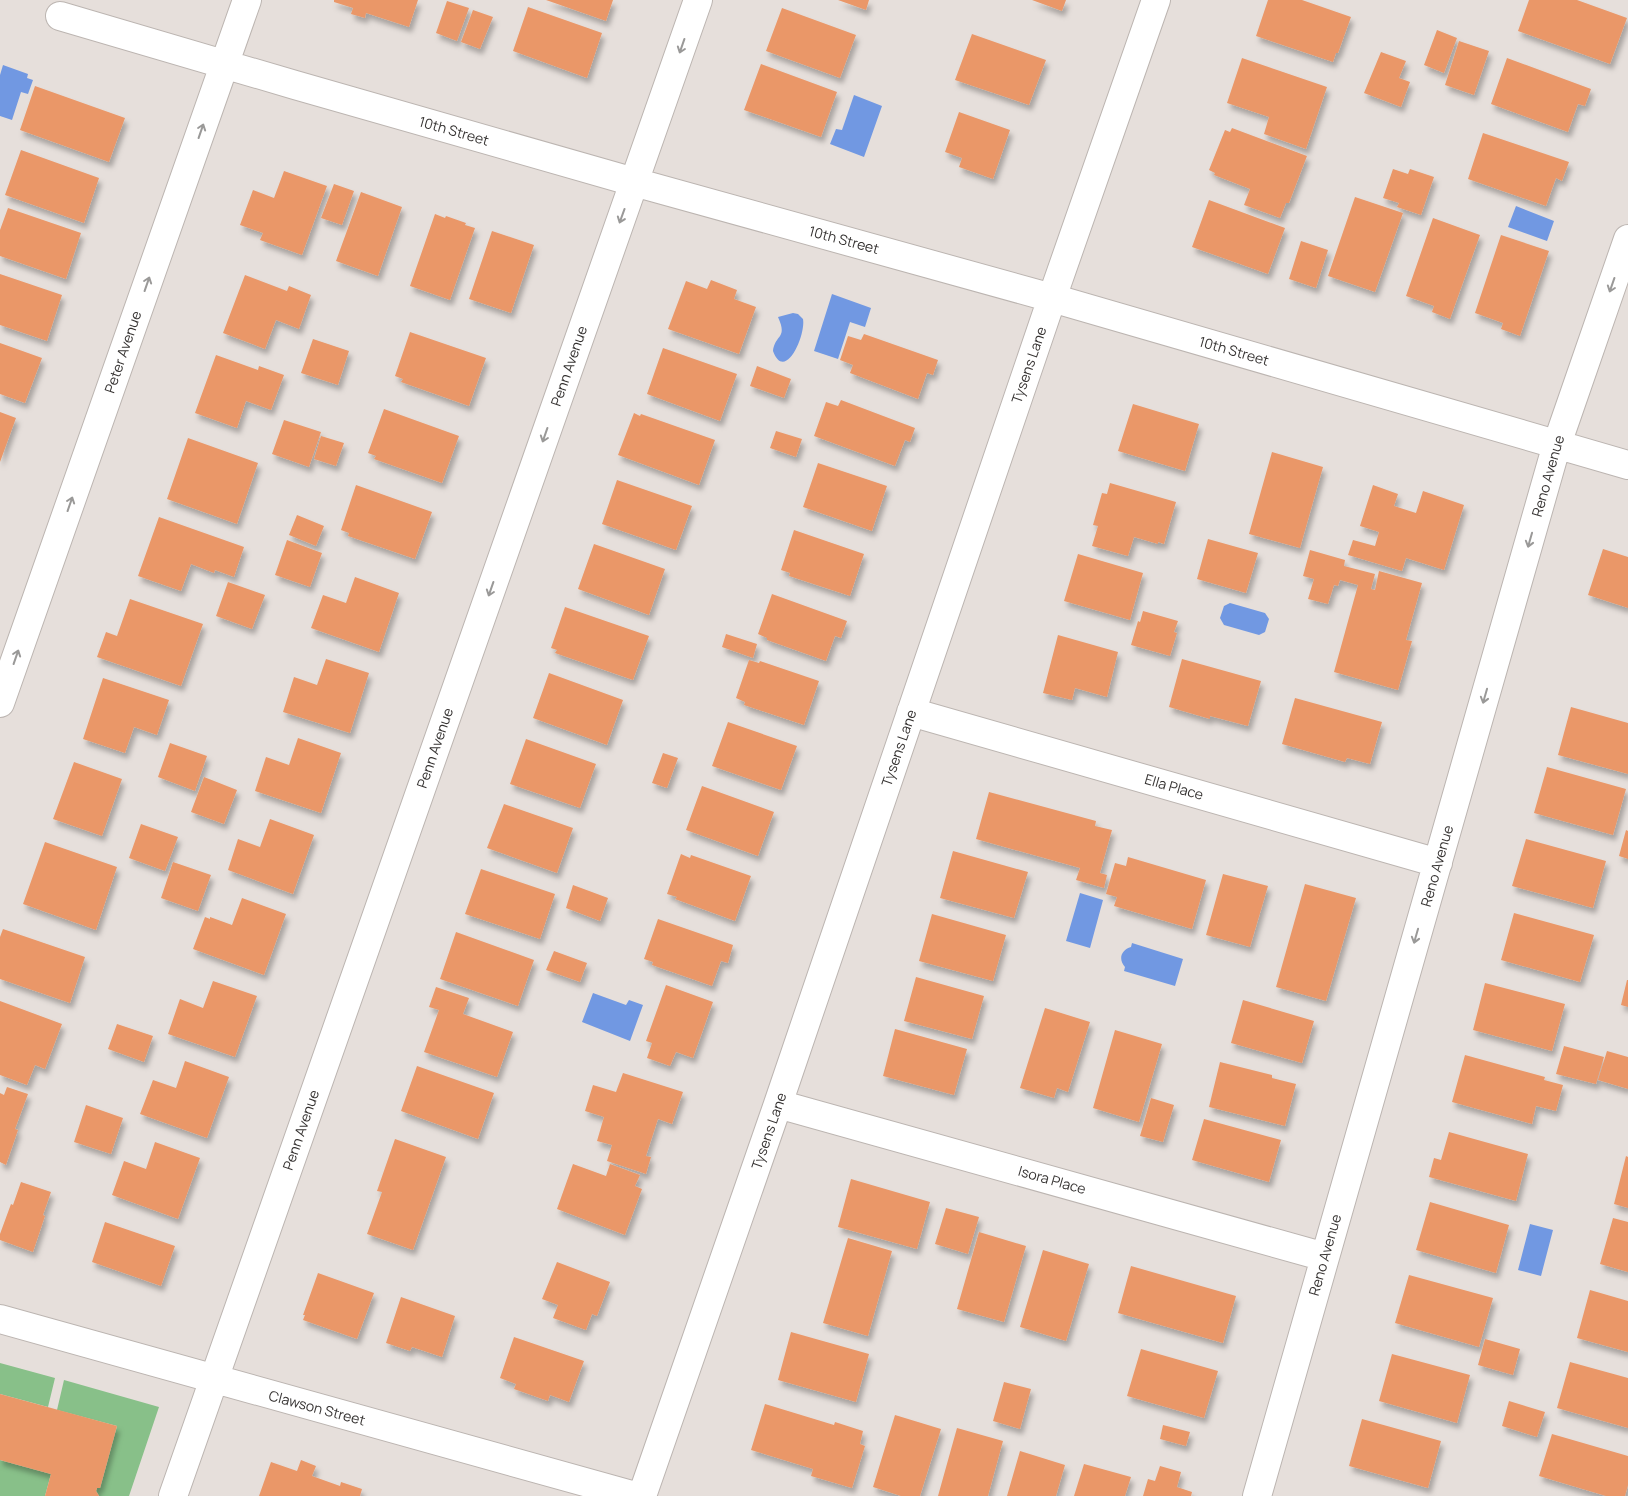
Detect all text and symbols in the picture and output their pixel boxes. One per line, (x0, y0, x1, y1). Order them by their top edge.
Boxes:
one-way arrow (677, 38, 686, 53)
street label: 10th Street (417, 111, 492, 150)
one-way arrow (197, 124, 206, 139)
one-way arrow (617, 208, 626, 223)
street label: 10th Street (807, 221, 882, 258)
one-way arrow (143, 277, 152, 293)
one-way arrow (1607, 277, 1616, 292)
street label: Peter Avenue (100, 308, 145, 396)
street label: Penn Avenue (546, 323, 591, 409)
street label: Tysens Lane (1007, 324, 1051, 406)
street label: 10th Street (1197, 331, 1272, 370)
one-way arrow (540, 427, 549, 442)
street label: Reno Avenue (1527, 433, 1568, 519)
one-way arrow (66, 497, 75, 512)
one-way arrow (1524, 531, 1534, 547)
one-way arrow (486, 580, 495, 596)
one-way arrow (12, 650, 21, 665)
one-way arrow (1480, 688, 1490, 704)
street label: Penn Avenue (412, 705, 457, 791)
street label: Tysens Lane (877, 707, 921, 789)
street label: Ella Place (1143, 769, 1206, 804)
street label: Reno Avenue (1416, 823, 1457, 909)
one-way arrow (1411, 928, 1421, 944)
street label: Penn Avenue (278, 1087, 323, 1173)
street label: Tysens Lane (747, 1090, 791, 1172)
street label: Isora Place (1016, 1161, 1088, 1198)
street label: Reno Avenue (1304, 1212, 1345, 1298)
street label: Clawson Street (267, 1386, 368, 1430)

